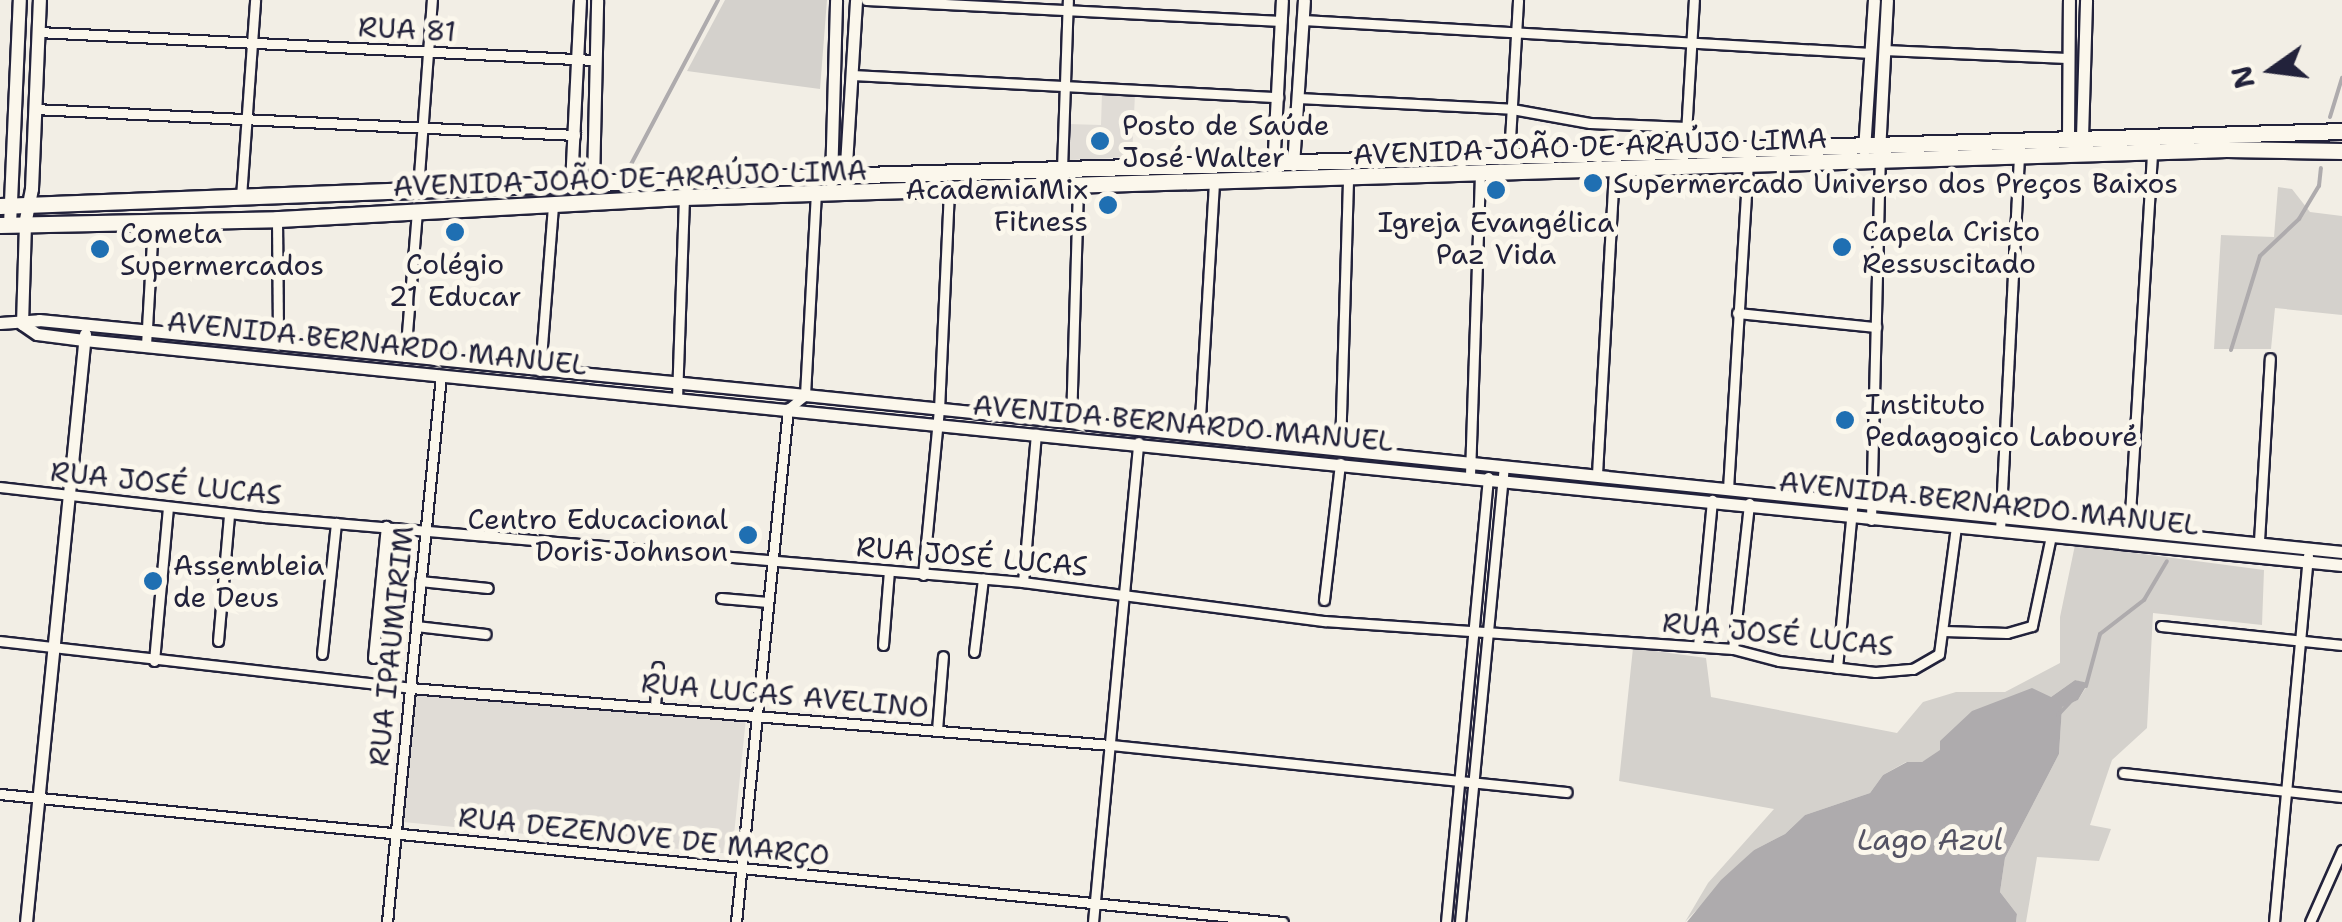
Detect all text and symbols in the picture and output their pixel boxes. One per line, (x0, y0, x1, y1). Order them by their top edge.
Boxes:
street label: RUA 81 (357, 10, 457, 48)
north arrow (2222, 20, 2322, 120)
text: N (2222, 62, 2264, 93)
place label: Posto de Saúde José Walter (1122, 108, 1330, 174)
street label: AVENIDA JOÃO DE ARAÚJO LIMA (1352, 121, 1828, 171)
marker: Posto de Saúde José Walter (1087, 128, 1113, 154)
street label: AVENIDA JOÃO DE ARAÚJO LIMA (392, 153, 868, 203)
place label: Supermercado Universo dos Preços Baixos (1613, 166, 2178, 200)
place label: AcademiaMix Fitness (906, 172, 1088, 238)
marker: Supermercado Universo dos Preços Baixos (1582, 172, 1604, 194)
marker: Igreja Evangélica Paz Vida (1485, 179, 1507, 201)
marker: AcademiaMix Fitness (1097, 194, 1119, 216)
place label: Igreja Evangélica Paz Vida (1378, 205, 1614, 271)
place label: Capela Cristo Ressuscitado (1862, 214, 2040, 280)
place label: Cometa Supermercados (120, 216, 324, 282)
marker: Colégio 21 Educar (444, 221, 466, 243)
marker: Capela Cristo Ressuscitado (1831, 236, 1853, 258)
marker: Cometa Supermercados (89, 238, 111, 260)
place label: Colégio 21 Educar (388, 247, 522, 313)
street label: AVENIDA BERNARDO MANUEL (165, 304, 589, 382)
place label: Instituto Pedagogico Labouré (1865, 387, 2138, 453)
street label: AVENIDA BERNARDO MANUEL (971, 388, 1395, 458)
marker: Instituto Pedagogico Labouré (1834, 409, 1856, 431)
street label: RUA JOSÉ LUCAS (49, 454, 283, 512)
street label: AVENIDA BERNARDO MANUEL (1777, 464, 2201, 542)
place label: Centro Educacional Doris Johnson (467, 502, 728, 568)
street label: RUA IPAUMIRIM (362, 524, 420, 768)
marker: Centro Educacional Doris Johnson (737, 524, 759, 546)
street label: RUA JOSÉ LUCAS (855, 529, 1089, 583)
place label: Assembleia de Deus (173, 548, 324, 614)
marker: Assembleia de Deus (142, 570, 164, 592)
street label: RUA JOSÉ LUCAS (1661, 605, 1895, 663)
street label: RUA LUCAS AVELINO (640, 666, 930, 724)
street label: RUA DEZENOVE DE MARÇO (457, 800, 831, 872)
water label: Lago Azul (1857, 822, 2003, 858)

